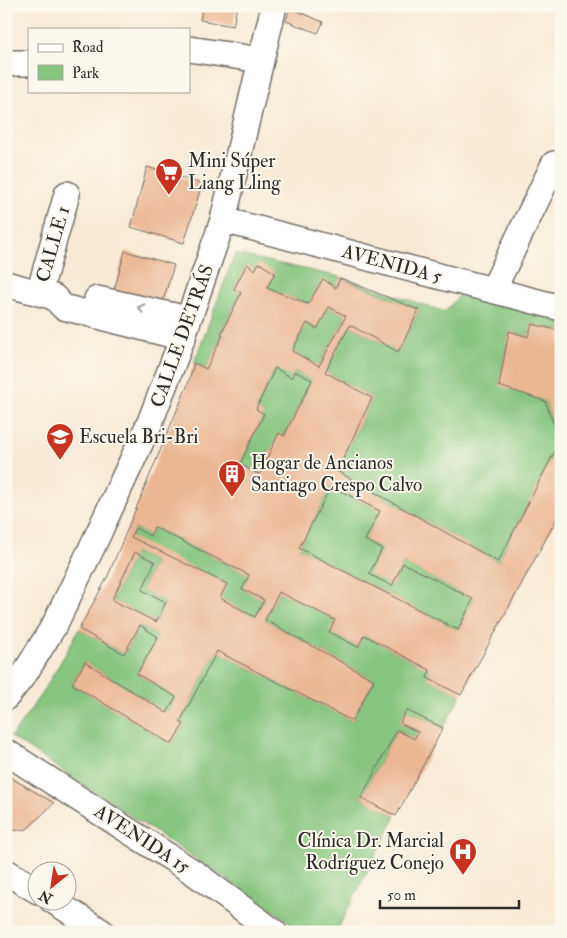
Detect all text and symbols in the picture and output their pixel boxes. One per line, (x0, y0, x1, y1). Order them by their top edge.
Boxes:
legend (28, 28, 190, 92)
text: Road (72, 38, 104, 57)
text: Park (72, 64, 99, 83)
place label: Mini Súper Liang Lling (188, 149, 281, 195)
supermarket icon: Mini Súper Liang Lling (154, 157, 184, 196)
street label: CALLE 1 (31, 203, 75, 285)
street label: AVENIDA 5 (339, 239, 445, 289)
street label: CALLE DETRÁS (143, 260, 219, 411)
one-way arrow (137, 303, 145, 314)
school or university icon: Escuela Bri-Bri (45, 422, 75, 461)
place label: Escuela Bri-Bri (79, 425, 198, 449)
place label: Hogar de Ancianos Santiago Crespo Calvo (251, 451, 422, 498)
building icon: Hogar de Ancianos Santiago Crespo Calvo (217, 459, 247, 498)
street label: AVENIDA 15 (89, 799, 195, 879)
place label: Clínica Dr. Marcial Rodríguez Conejo (297, 829, 444, 875)
hospital icon: Clínica Dr. Marcial Rodríguez Conejo (448, 837, 478, 876)
north arrow (28, 860, 78, 910)
scale bar (380, 878, 518, 910)
text: N (36, 886, 56, 908)
text: 50 m (387, 886, 416, 905)

